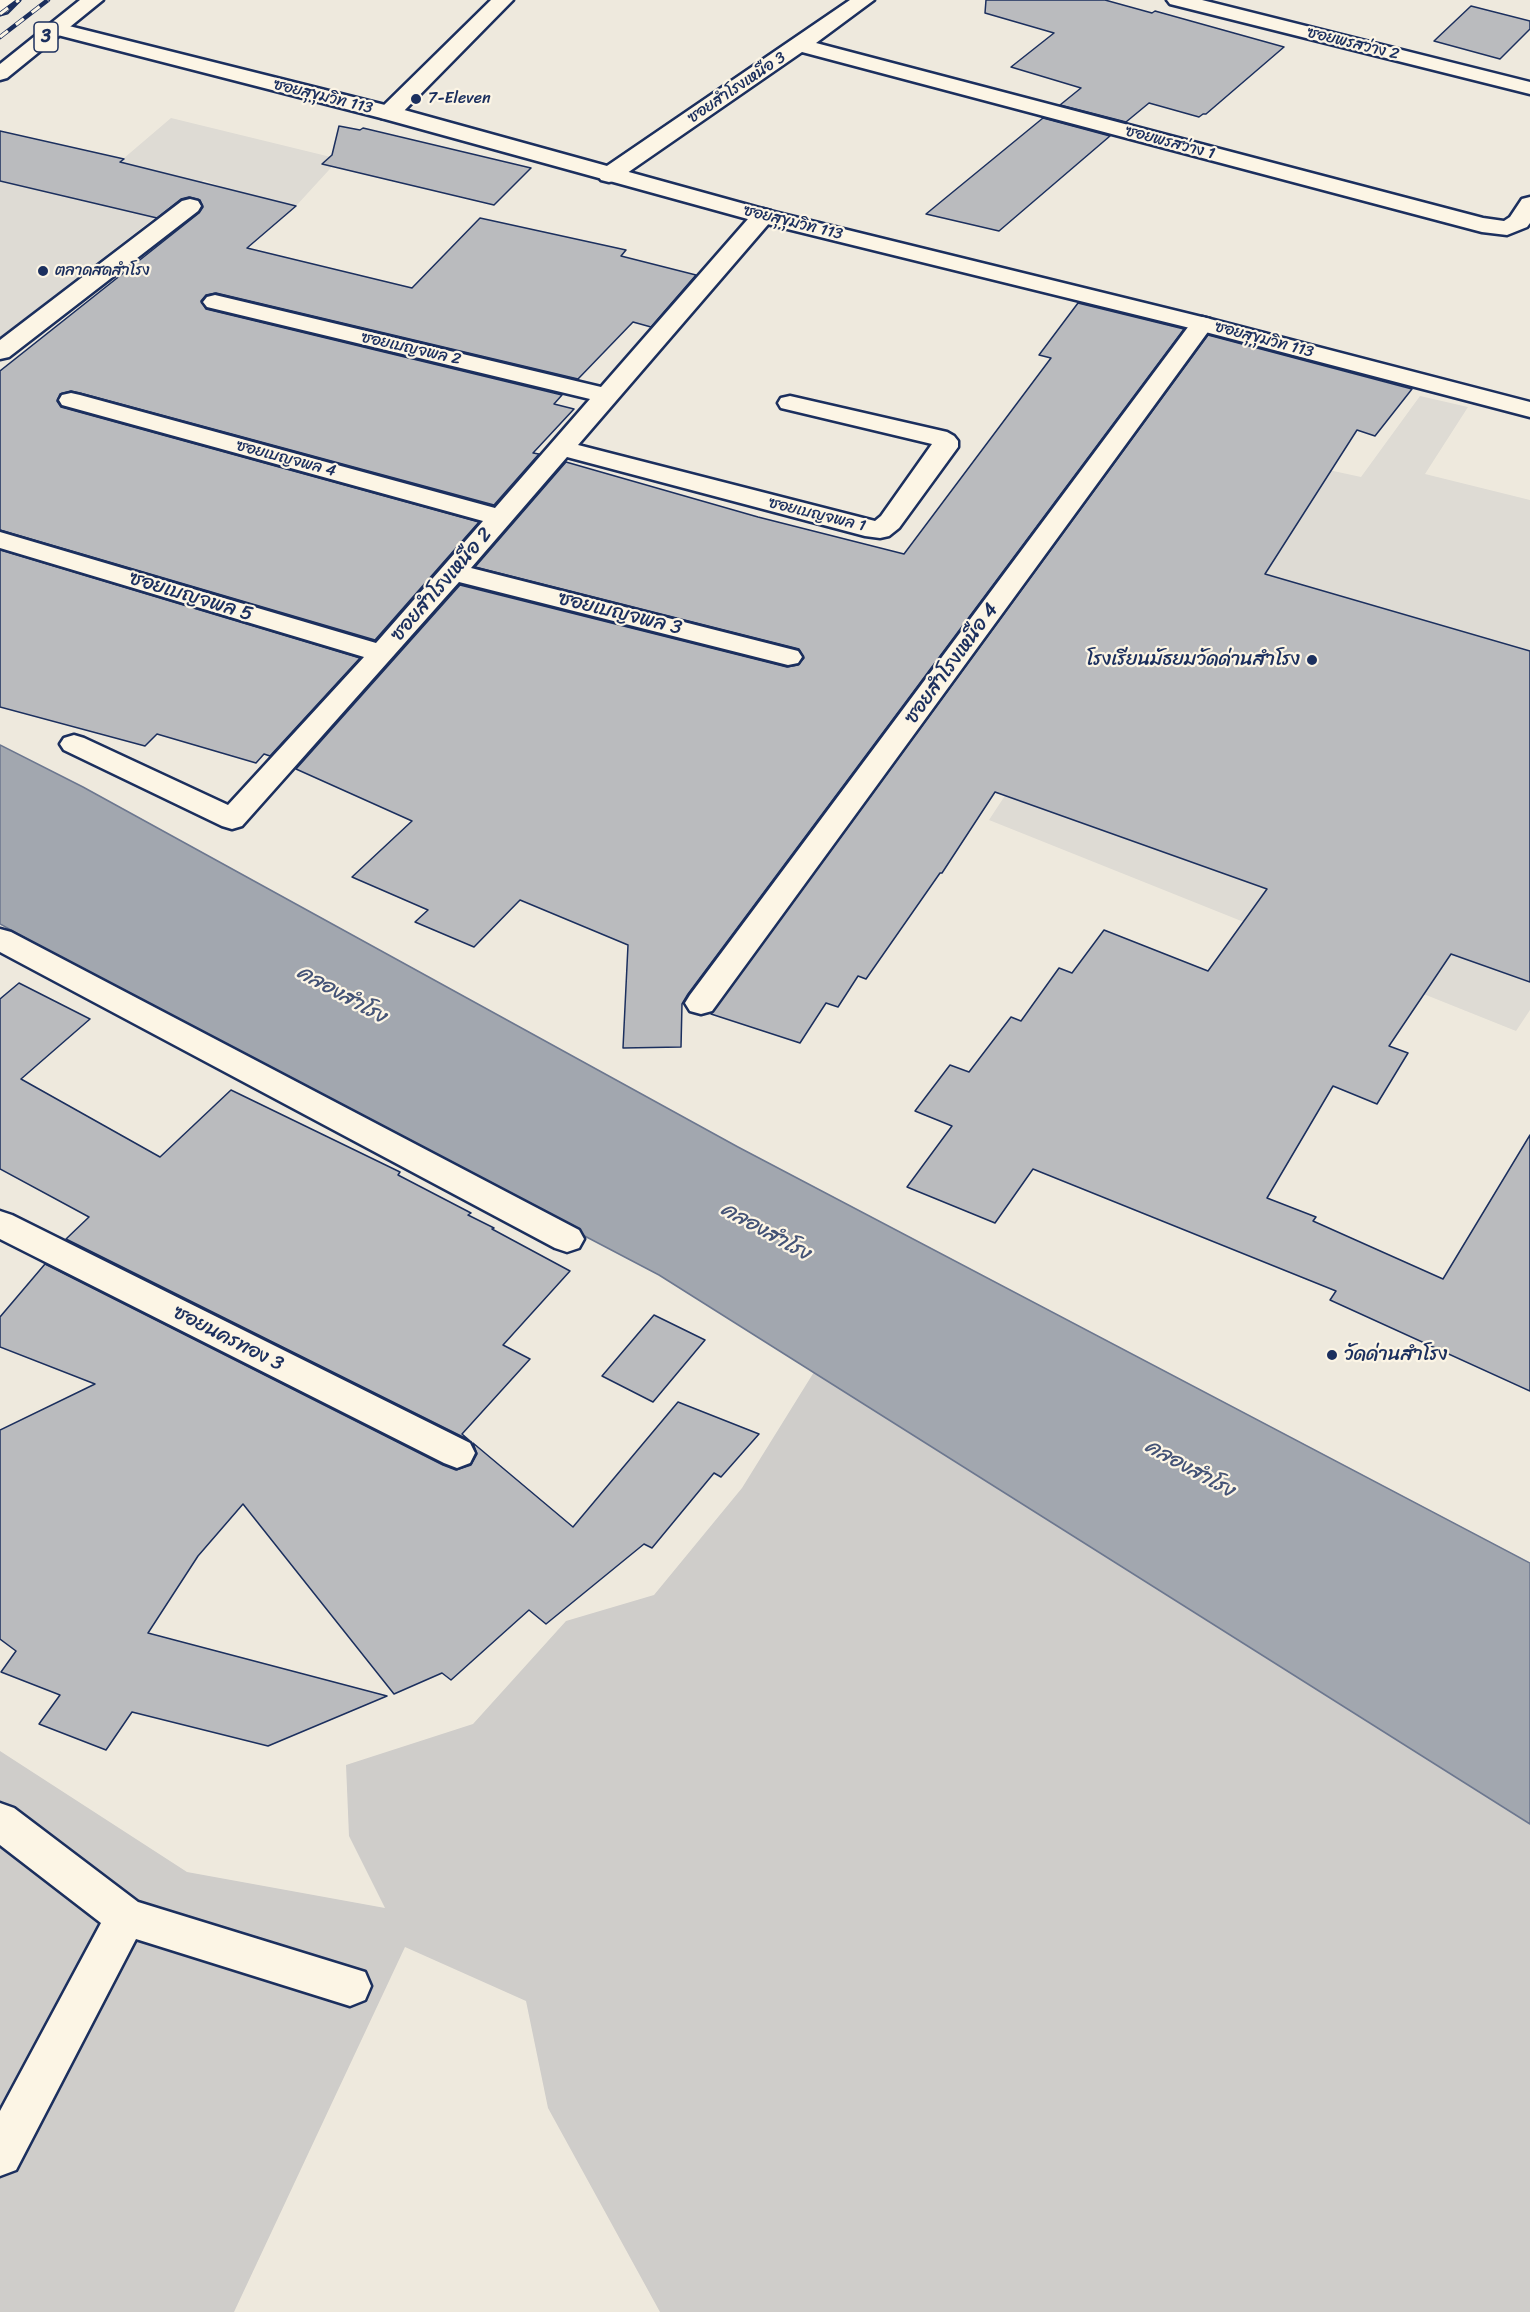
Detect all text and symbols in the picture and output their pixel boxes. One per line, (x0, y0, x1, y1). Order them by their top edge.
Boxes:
road number: 3 (34, 22, 58, 52)
street label: ซอยพรสว่าง 2 (1305, 23, 1401, 65)
street label: ซอยสำโรงเหนือ 3 (684, 48, 790, 128)
street label: ซอยสุขุมวิท 113 (271, 75, 375, 119)
place label: 7-Eleven (428, 89, 491, 109)
marker: 7-Eleven (409, 92, 423, 106)
street label: ซอยพรสว่าง 1 (1123, 122, 1217, 164)
street label: ซอยสุขุมวิท 113 (741, 201, 845, 245)
place label: ตลาดสดสำโรง (55, 261, 150, 281)
marker: ตลาดสดสำโรง (36, 264, 50, 278)
street label: ซอยสุขุมวิท 113 (1212, 318, 1316, 362)
street label: ซอยเบญจพล 2 (359, 328, 463, 370)
street label: ซอยเบญจพล 4 (234, 436, 338, 482)
street label: ซอยเบญจพล 1 (766, 494, 868, 536)
street label: ซอยสำโรงเหนือ 2 (386, 523, 498, 647)
street label: ซอยเบญจพล 5 (126, 567, 256, 627)
street label: ซอยเบญจพล 3 (556, 587, 684, 641)
street label: ซอยสำโรงเหนือ 4 (900, 599, 1004, 729)
place label: โรงเรียนมัธยมวัดด่านสำโรง (1086, 648, 1300, 672)
marker: โรงเรียนมัธยมวัดด่านสำโรง (1305, 653, 1319, 667)
water label: คลองสำโรง (292, 960, 390, 1030)
water label: คลองสำโรง (716, 1197, 814, 1267)
street label: ซอยนครทอง 3 (169, 1301, 287, 1377)
place label: วัดด่านสำโรง (1344, 1343, 1448, 1367)
marker: วัดด่านสำโรง (1325, 1348, 1339, 1362)
water label: คลองสำโรง (1140, 1434, 1238, 1504)

